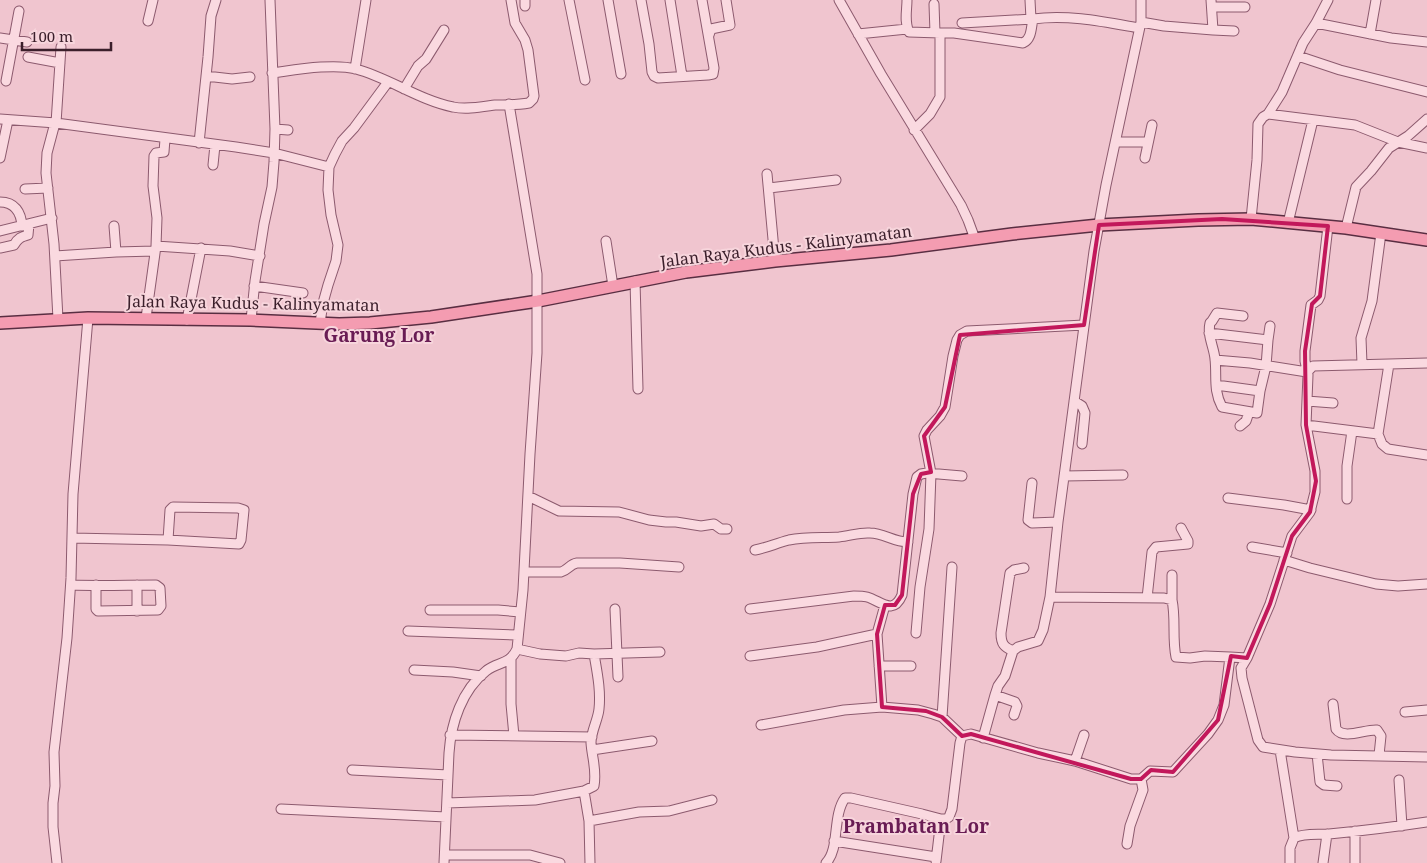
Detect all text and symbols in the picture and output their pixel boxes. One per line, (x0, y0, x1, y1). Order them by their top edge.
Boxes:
scale bar (22, 20, 111, 52)
text: 100 m (30, 26, 73, 46)
street label: Jalan Raya Kudus - Kalinyamatan (658, 220, 913, 272)
street label: Jalan Raya Kudus - Kalinyamatan (125, 290, 380, 316)
district label: Garung Lor (324, 322, 435, 348)
district label: Prambatan Lor (843, 813, 989, 839)

